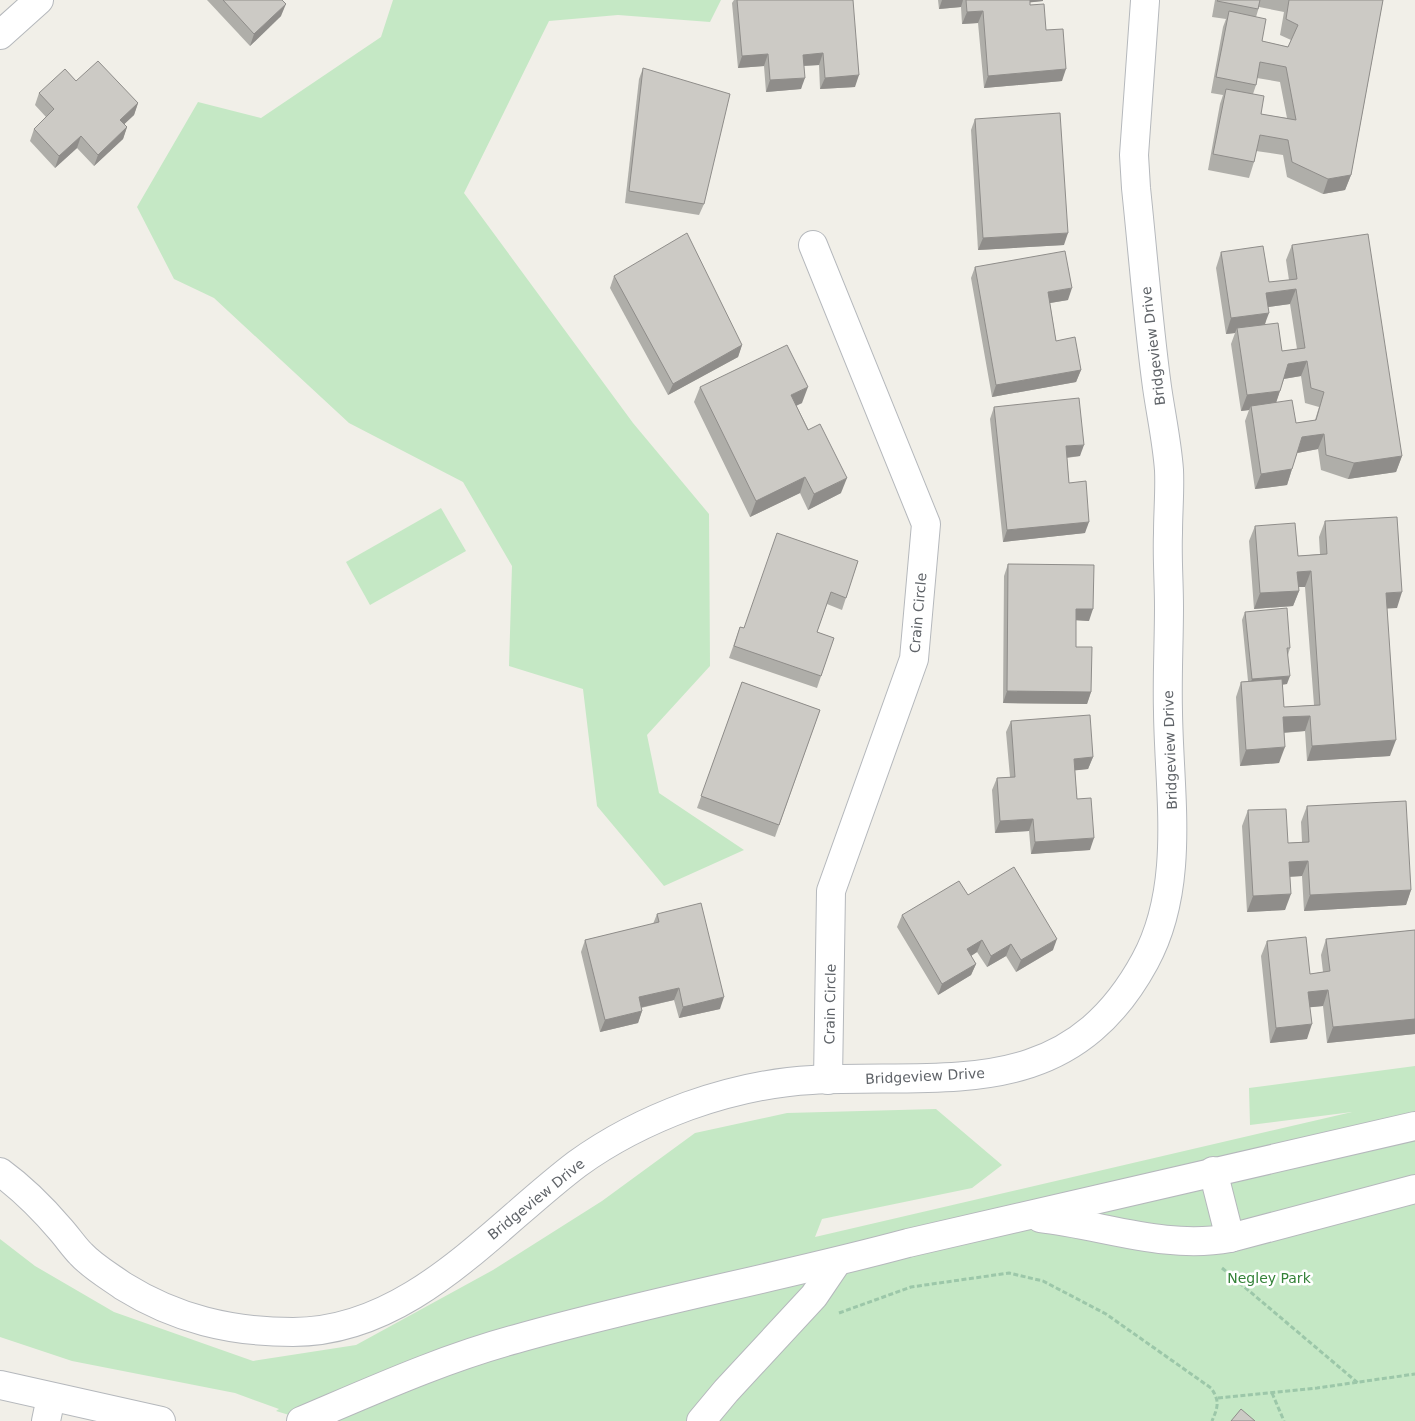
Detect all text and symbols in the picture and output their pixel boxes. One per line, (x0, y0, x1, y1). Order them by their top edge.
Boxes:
street label: Bridgeview Drive (1138, 286, 1168, 406)
street label: Crain Circle (907, 572, 929, 654)
street label: Bridgeview Drive (1160, 690, 1180, 810)
street label: Crain Circle (821, 964, 839, 1044)
street label: Bridgeview Drive (865, 1065, 985, 1087)
street label: Bridgeview Drive (484, 1155, 588, 1243)
park label: Negley Park (1227, 1270, 1312, 1286)

